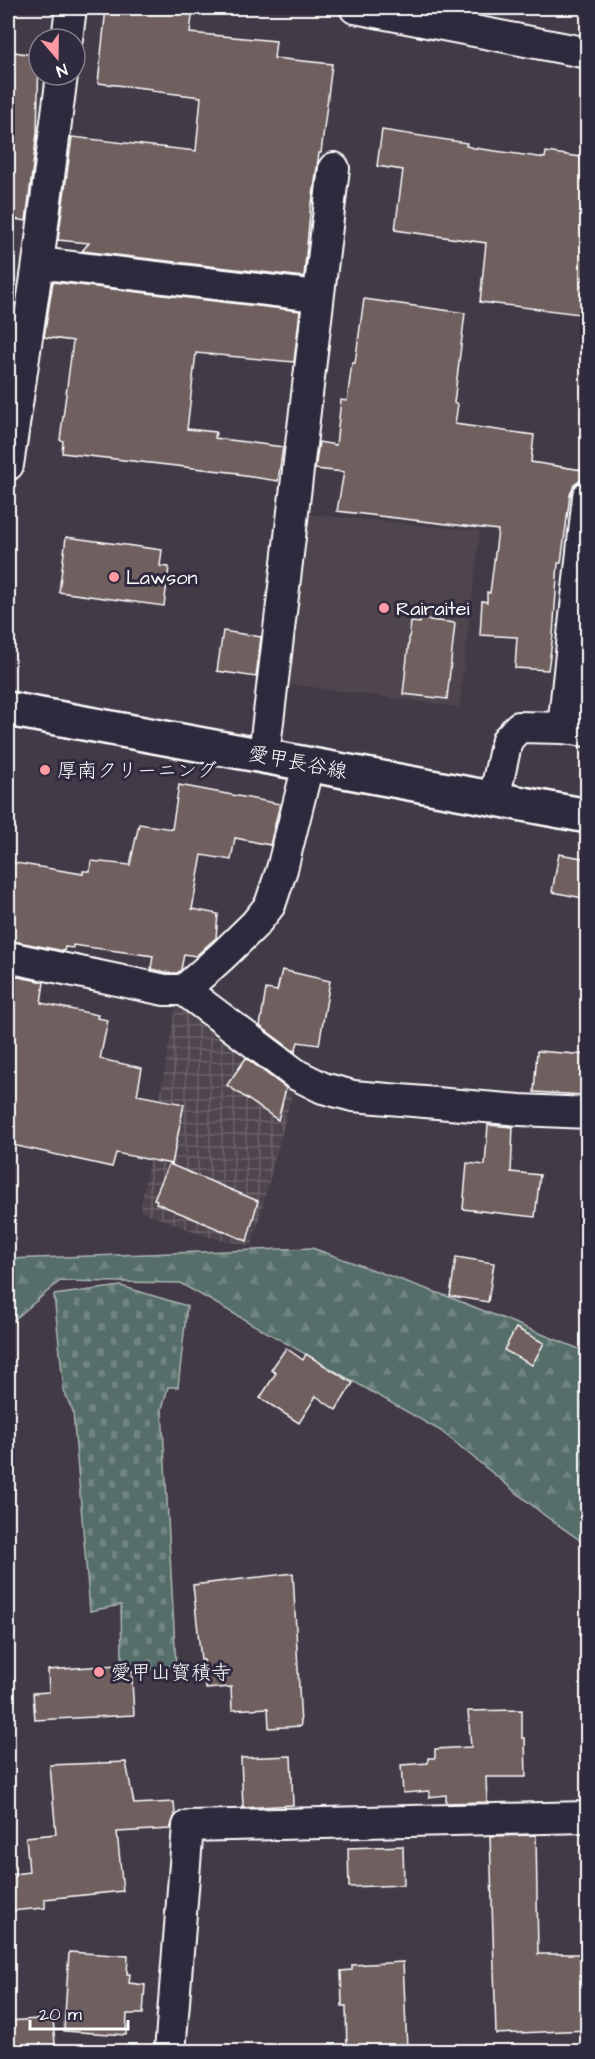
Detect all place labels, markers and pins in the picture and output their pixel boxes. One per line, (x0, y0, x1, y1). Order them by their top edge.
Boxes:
place label: Lawson (126, 564, 197, 592)
marker: Lawson (107, 570, 121, 584)
place label: Rairaitei (396, 595, 470, 623)
marker: Rairaitei (377, 601, 391, 615)
place label: 厚南クリーニング (57, 757, 217, 785)
marker: 厚南クリーニング (38, 763, 52, 777)
place label: 愛甲山寳積寺 (111, 1659, 231, 1687)
marker: 愛甲山寳積寺 (92, 1665, 106, 1679)

